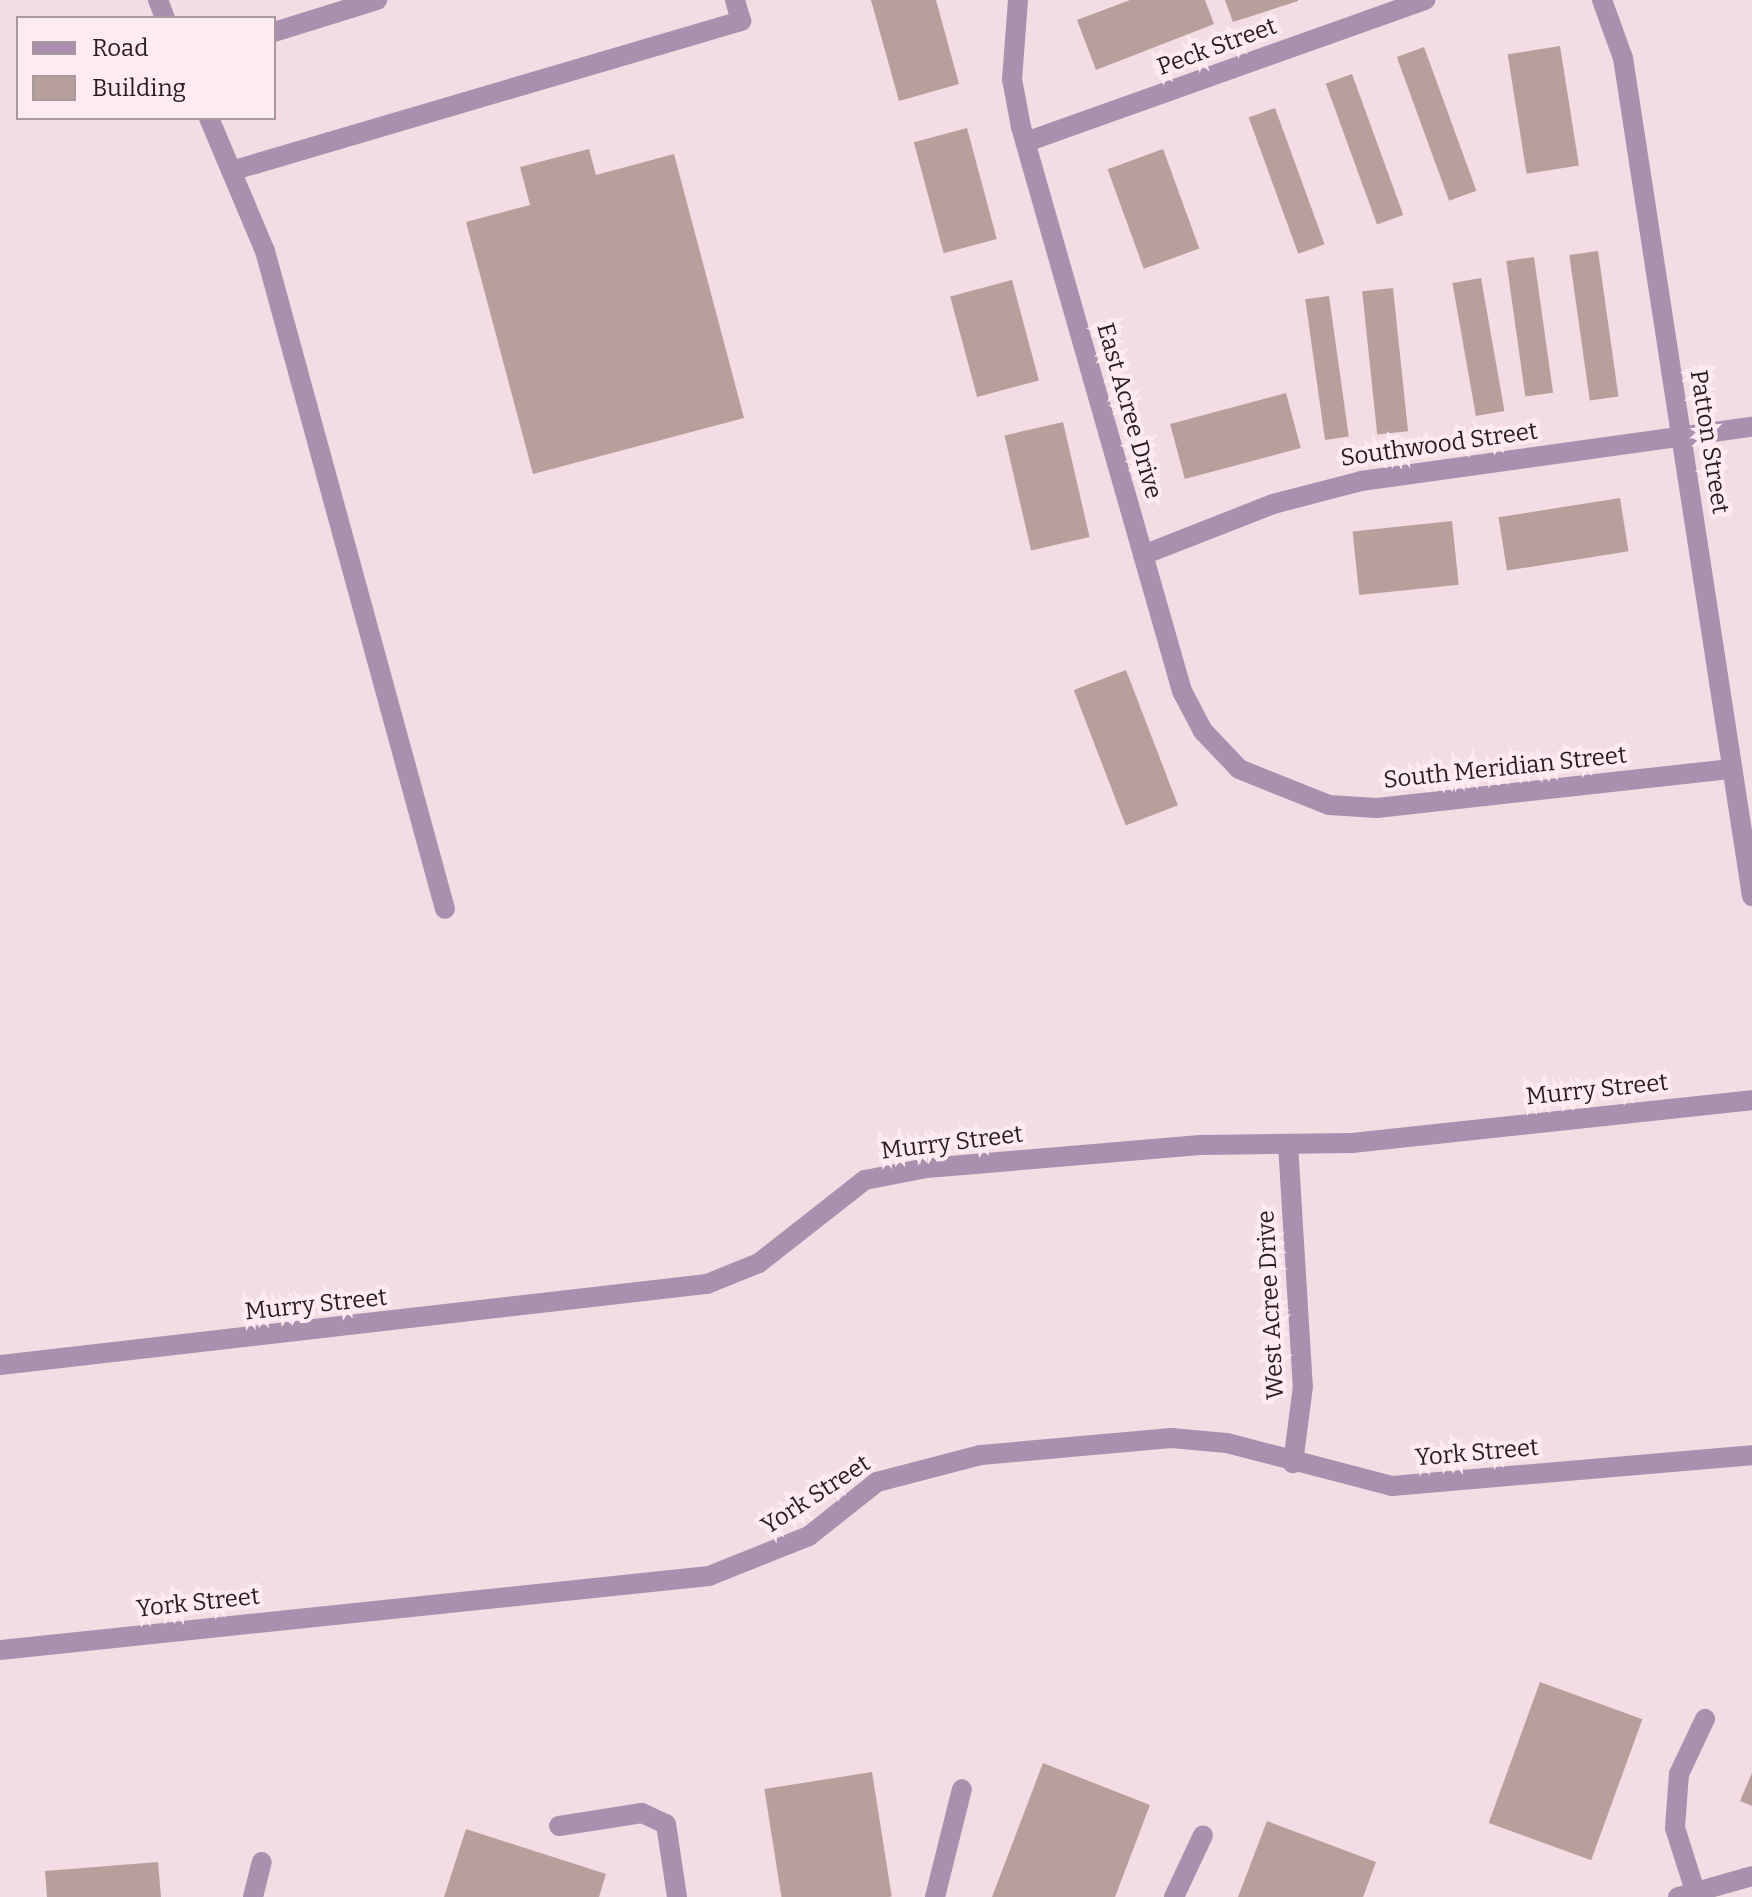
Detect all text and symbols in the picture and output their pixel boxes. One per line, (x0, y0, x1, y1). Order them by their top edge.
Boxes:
street label: Peck Street (1153, 12, 1281, 82)
legend (16, 16, 276, 120)
text: Road (92, 34, 148, 62)
text: Building (92, 74, 186, 102)
street label: East Acree Drive (1090, 320, 1168, 502)
street label: Patton Street (1683, 368, 1735, 516)
street label: Southwood Street (1339, 417, 1539, 473)
street label: South Meridian Street (1382, 741, 1628, 795)
street label: Murry Street (1525, 1068, 1669, 1112)
street label: Murry Street (879, 1120, 1025, 1166)
street label: West Acree Drive (1252, 1210, 1290, 1400)
street label: Murry Street (244, 1283, 388, 1327)
street label: York Street (1414, 1433, 1540, 1473)
street label: York Street (756, 1449, 876, 1541)
street label: York Street (135, 1582, 261, 1624)

